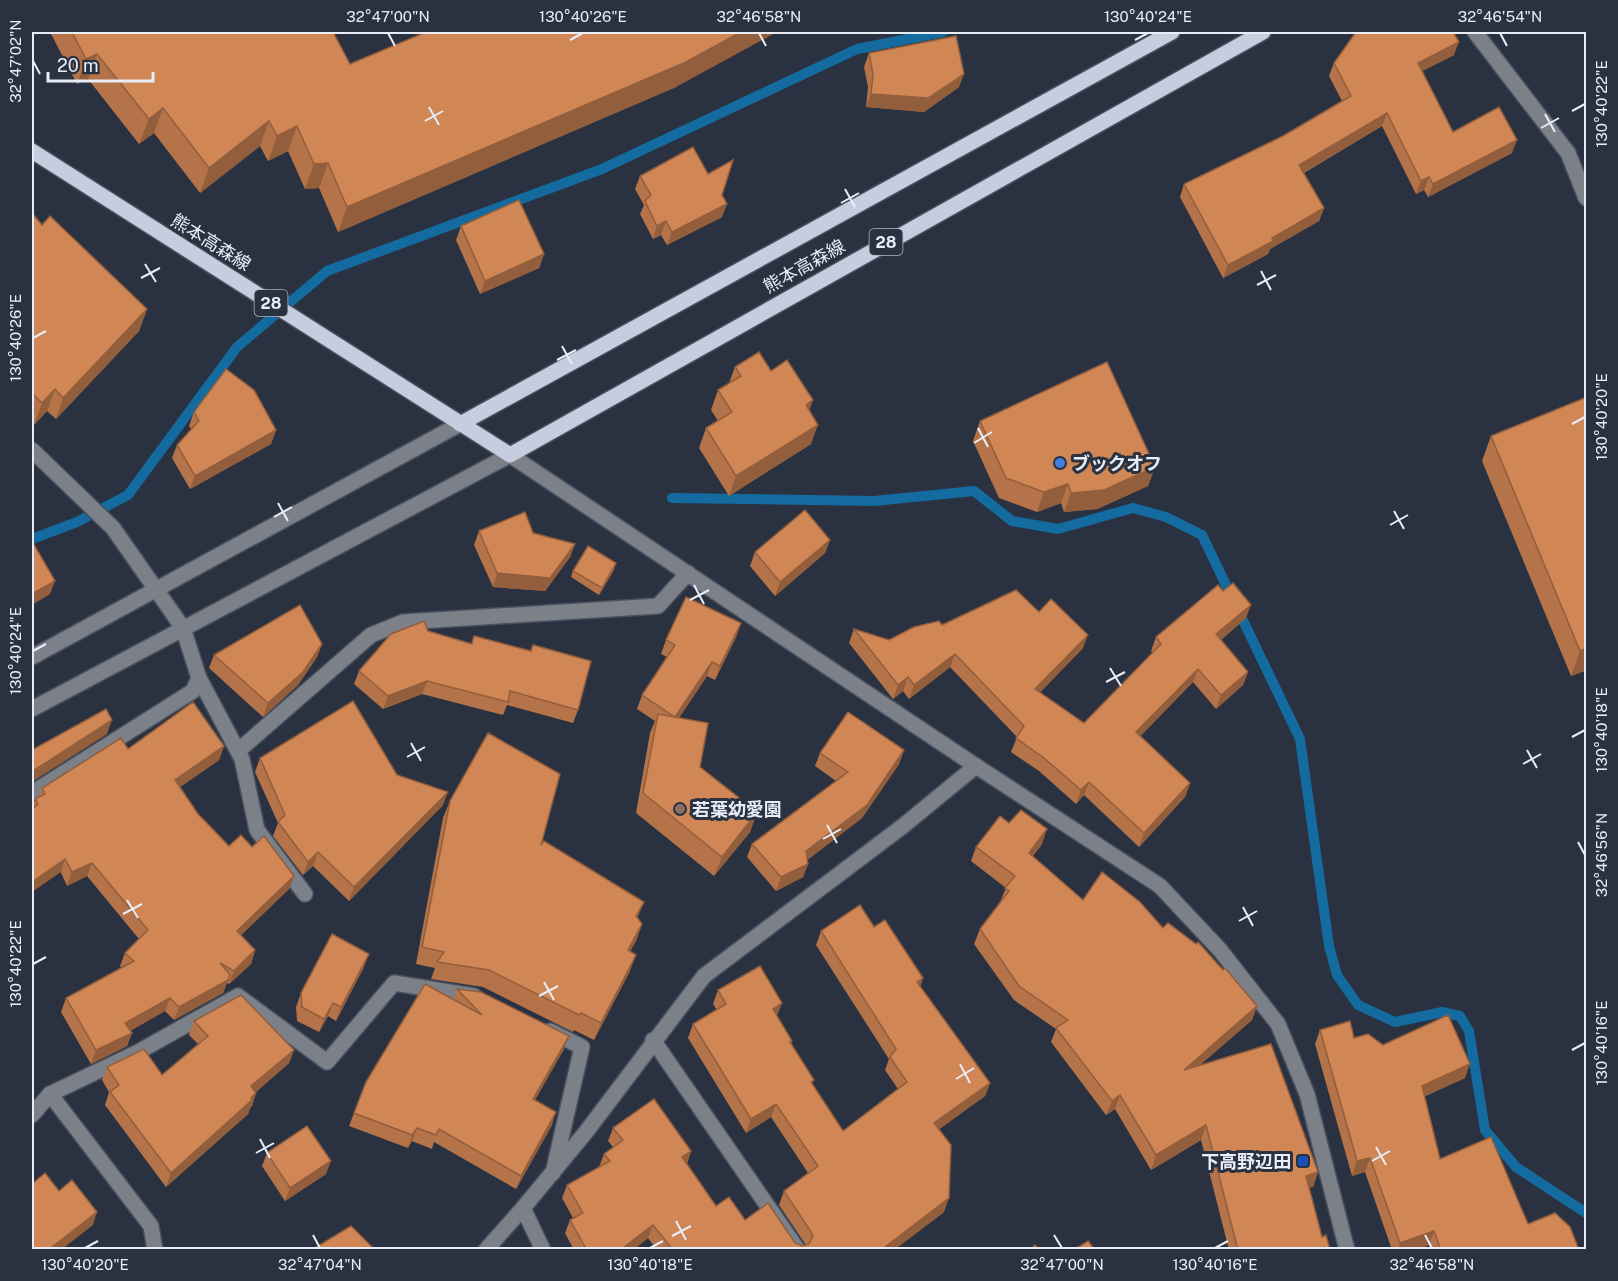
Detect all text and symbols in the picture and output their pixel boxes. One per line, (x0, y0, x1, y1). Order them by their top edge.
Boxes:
text: 32°47'00"N (346, 8, 430, 25)
text: 130°40'26"E (539, 8, 627, 25)
text: 32°46'58"N (717, 8, 801, 25)
text: 130°40'24"E (1104, 8, 1192, 25)
text: 32°46'54"N (1458, 8, 1542, 25)
text: 32°47'02"N (7, 19, 24, 103)
scale bar (48, 45, 153, 83)
text: 20 m (57, 55, 99, 76)
text: 130°40'22"E (1593, 60, 1610, 148)
street label: 熊本高森線 (167, 209, 255, 275)
road number: 28 (870, 229, 902, 255)
street label: 熊本高森線 (760, 235, 848, 297)
road number: 28 (254, 290, 288, 316)
text: 130°40'26"E (7, 294, 24, 382)
text: 130°40'20"E (1593, 373, 1610, 461)
place label: ブックオフ (1072, 453, 1162, 474)
marker: ブックオフ (1053, 456, 1067, 470)
text: 130°40'24"E (7, 607, 24, 695)
text: 130°40'18"E (1593, 687, 1610, 773)
place label: 若葉幼愛園 (692, 799, 782, 820)
marker: 若葉幼愛園 (673, 802, 687, 816)
text: 32°46'56"N (1593, 813, 1610, 897)
text: 130°40'22"E (7, 920, 24, 1008)
text: 130°40'16"E (1593, 1000, 1610, 1086)
place label: 下高野辺田 (1201, 1151, 1291, 1172)
marker: 下高野辺田 (1296, 1154, 1310, 1168)
text: 130°40'20"E (41, 1256, 129, 1273)
text: 32°47'04"N (278, 1256, 362, 1273)
text: 130°40'18"E (607, 1256, 693, 1273)
text: 32°47'00"N (1020, 1256, 1104, 1273)
text: 130°40'16"E (1172, 1256, 1258, 1273)
text: 32°46'58"N (1390, 1256, 1474, 1273)

